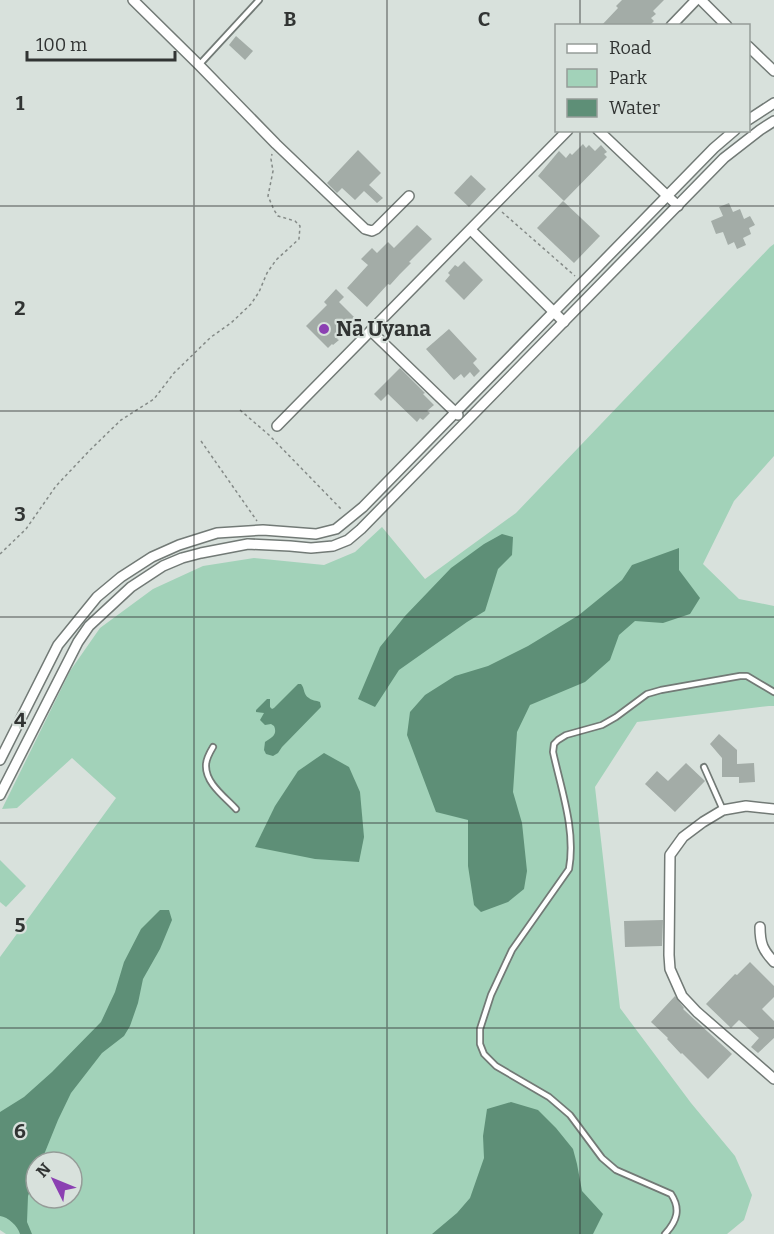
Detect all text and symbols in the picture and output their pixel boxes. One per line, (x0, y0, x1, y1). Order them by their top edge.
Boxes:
text: B (284, 7, 297, 31)
text: C (478, 7, 490, 31)
scale bar (27, 24, 176, 62)
legend (555, 24, 750, 132)
text: 100 m (36, 34, 87, 56)
text: Road (609, 37, 652, 59)
text: Park (609, 67, 648, 89)
text: 1 (16, 91, 25, 115)
text: Water (609, 97, 660, 119)
text: 2 (14, 296, 26, 320)
place label: Nā Uyana (336, 316, 431, 342)
marker: Nā Uyana (317, 322, 331, 336)
text: 3 (14, 502, 26, 526)
text: 4 (14, 708, 26, 732)
text: 5 (15, 913, 26, 937)
text: 6 (14, 1119, 26, 1143)
north arrow (24, 1150, 84, 1210)
text: N (32, 1159, 55, 1181)

